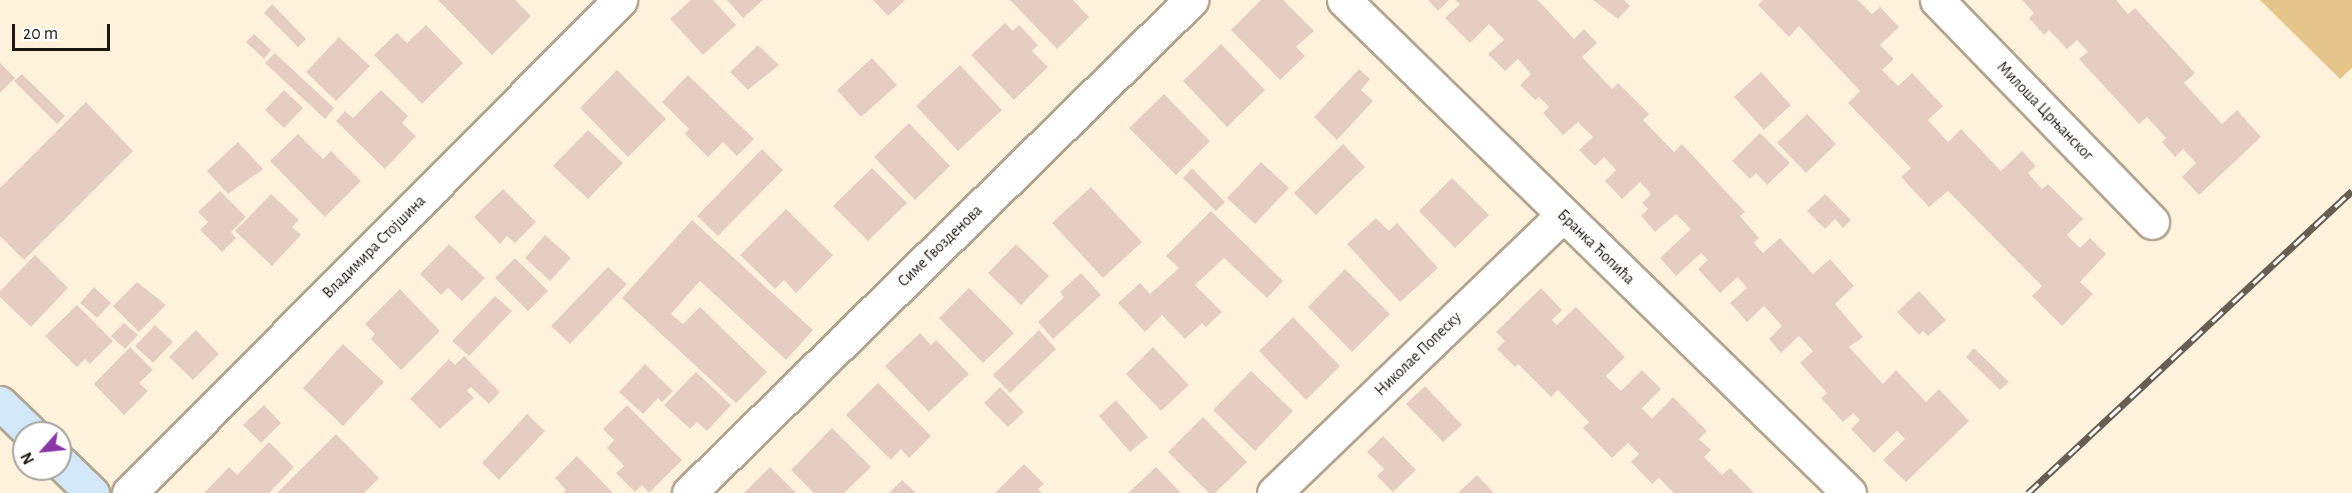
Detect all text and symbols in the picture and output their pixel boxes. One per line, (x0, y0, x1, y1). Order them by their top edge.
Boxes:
scale bar (15, 12, 112, 50)
text: 20 m (23, 25, 58, 43)
street label: Милоша Црњанског (1993, 57, 2097, 165)
street label: Владимира Стојшина (318, 191, 430, 303)
street label: Симе Гвозденова (894, 201, 986, 291)
street label: Бранка Ћопића (1553, 205, 1639, 289)
street label: Николае Попеску (1371, 308, 1465, 400)
north arrow (12, 421, 72, 481)
text: N (18, 450, 37, 467)

